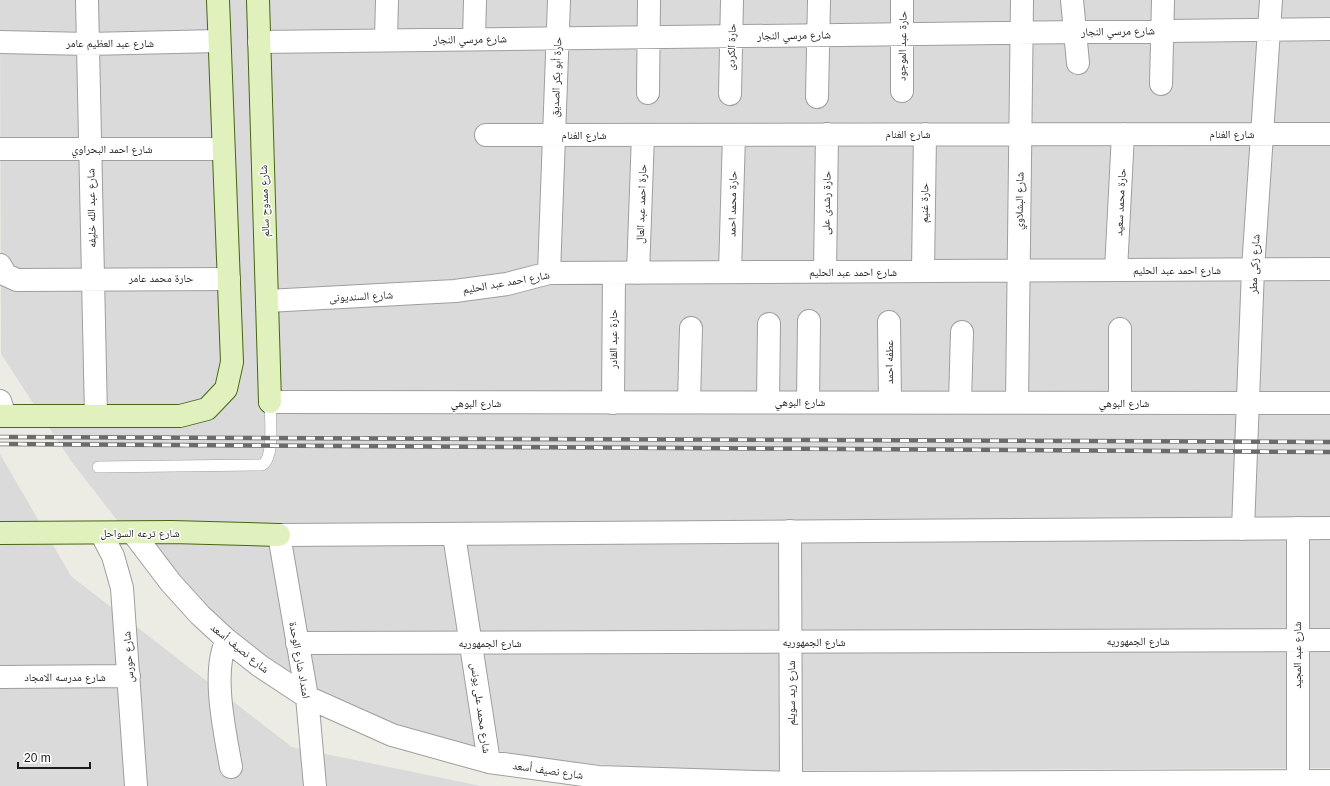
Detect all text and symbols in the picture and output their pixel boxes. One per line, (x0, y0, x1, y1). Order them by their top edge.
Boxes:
street label: حارة عبد الموجود (895, 11, 909, 81)
street label: حارة الكردى (724, 23, 739, 71)
street label: شارع مرسي النجار (1080, 24, 1155, 40)
street label: شارع مرسي النجار (756, 28, 831, 44)
street label: شارع مرسي النجار (432, 32, 507, 48)
street label: شارع عبد العظيم عامر (65, 37, 154, 51)
street label: حارة أبو بكر الصديق (548, 37, 564, 118)
street label: شارع الغنام (886, 128, 930, 141)
street label: شارع الغنام (1210, 128, 1254, 141)
street label: شارع الغنام (562, 129, 606, 142)
street label: شارع احمد البحراوي (72, 143, 152, 158)
street label: حارة احمد عبد العال (634, 164, 649, 244)
street label: شارع ممدوح سالم (257, 165, 273, 237)
street label: شارع عبد الله خليفه (84, 168, 99, 248)
street label: حارة محمد سعيد (1112, 168, 1128, 236)
street label: حارة محمد احمد (725, 171, 739, 237)
street label: حارة رشدى على (819, 171, 834, 235)
street label: شارع البشلاوي (1012, 172, 1028, 230)
street label: حارة غنيم (918, 183, 932, 223)
street label: شارع زكى مطر (1246, 234, 1263, 295)
street label: شارع احمد عبد الحليم (1133, 264, 1221, 278)
street label: شارع احمد عبد الحليم (809, 266, 897, 280)
street label: شارع احمد عبد الحليم (462, 268, 551, 298)
street label: حارة محمد عامر (128, 272, 193, 284)
street label: شارع السنديونى (329, 288, 393, 305)
street label: حارة عبد القادر (607, 309, 619, 370)
street label: عطفه احمد (883, 339, 895, 384)
street label: شارع البوهي (775, 396, 825, 411)
street label: شارع البوهي (451, 397, 501, 412)
street label: شارع البوهي (1099, 397, 1149, 412)
street label: شارع ترعه السواحل (100, 527, 180, 540)
street label: شارع نصيف أسعد (208, 620, 272, 676)
street label: امتداد شارع الوحدة (286, 621, 313, 700)
street label: شارع عبد المجيد (1291, 622, 1304, 689)
street label: شارع حورس (120, 631, 137, 683)
street label: شارع الجمهوريه (1106, 635, 1170, 648)
street label: شارع الجمهوريه (782, 636, 846, 649)
street label: شارع الجمهوريه (458, 637, 522, 650)
street label: شارع زيد سويلم (785, 661, 799, 725)
street label: شارع محمد على يونس (468, 662, 493, 754)
street label: شارع مدرسه الامجاد (24, 671, 106, 684)
scale bar (18, 744, 90, 770)
text: 20 m (24, 751, 51, 765)
street label: شارع نصيف أسعد (512, 758, 584, 782)

